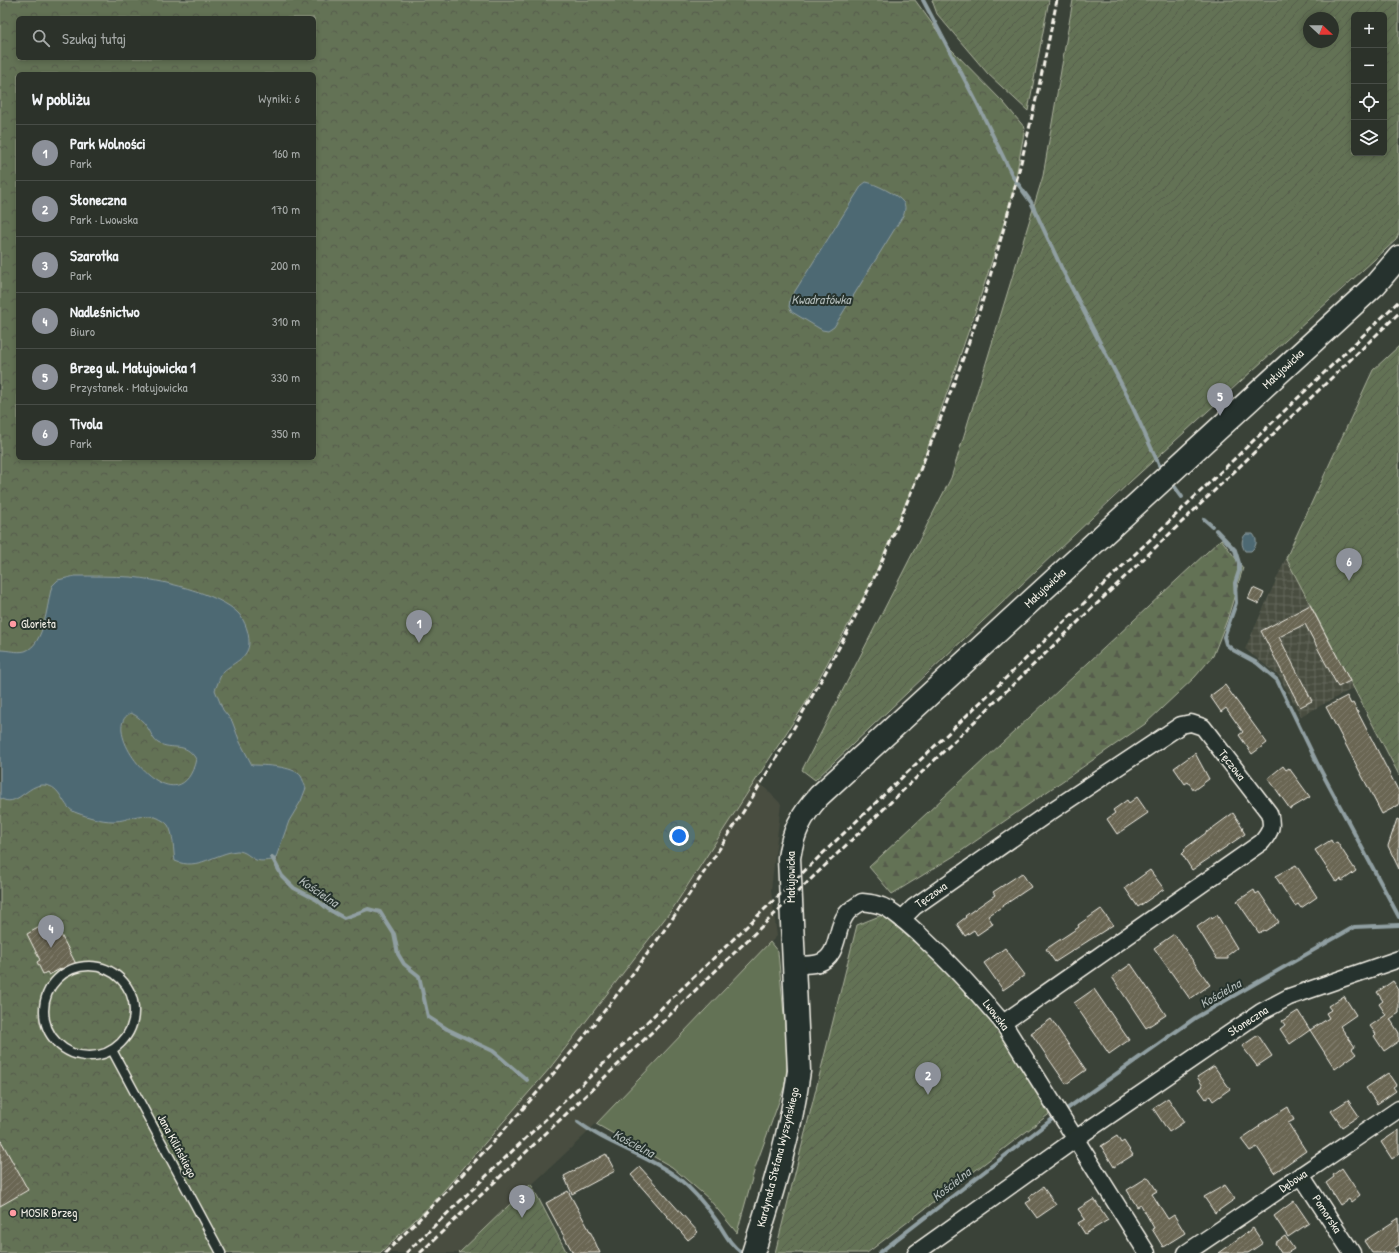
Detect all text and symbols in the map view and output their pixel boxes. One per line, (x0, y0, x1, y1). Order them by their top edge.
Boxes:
north arrow (1303, 12, 1339, 48)
map controls (1351, 12, 1387, 156)
button: + (1351, 12, 1387, 48)
search box (16, 16, 316, 60)
icon: search (30, 27, 52, 49)
text: Szukaj tutaj (62, 28, 126, 49)
button: − (1351, 48, 1387, 84)
button: locate (1351, 84, 1387, 120)
text: W pobliżu (32, 87, 90, 110)
text: Wyniki: 6 (258, 89, 300, 107)
button: layers (1351, 120, 1387, 156)
text: Park Wolności (70, 133, 146, 154)
text: 1 (43, 144, 47, 162)
text: 160 m (272, 144, 300, 162)
text: Park (70, 154, 92, 172)
text: Słoneczna (70, 189, 126, 210)
text: 2 (42, 200, 48, 218)
text: 170 m (271, 200, 300, 218)
text: Park · Lwowska (70, 210, 138, 228)
text: Szarotka (70, 245, 118, 266)
text: 3 (42, 256, 48, 274)
text: 200 m (270, 256, 300, 274)
text: Park (70, 266, 92, 284)
water label: Kwadratówka (791, 290, 853, 308)
text: Nadleśnictwo (70, 301, 140, 322)
text: 4 (43, 312, 47, 330)
text: 310 m (272, 312, 300, 330)
text: Biuro (70, 322, 95, 340)
street label: Małujowicka (1258, 345, 1307, 392)
text: Brzeg ul. Małujowicka 1 (70, 357, 196, 378)
text: 5 (42, 368, 48, 386)
text: 330 m (271, 368, 300, 386)
text: Przystanek · Małujowicka (70, 378, 188, 396)
pin: 5 (1207, 383, 1233, 416)
text: Tivola (70, 413, 102, 434)
text: 6 (42, 424, 48, 442)
text: 350 m (271, 424, 300, 442)
text: Park (70, 434, 92, 452)
pin: 6 (1336, 548, 1362, 581)
street label: Małujowicka (1020, 564, 1069, 611)
pin: 1 (406, 610, 432, 643)
place label: Glorieta (21, 615, 56, 632)
marker: Glorieta (8, 619, 18, 629)
street label: Tęczowa (1215, 746, 1250, 784)
your location (669, 826, 689, 846)
street label: Małujowicka (782, 851, 799, 903)
water label: Kościelna (295, 871, 344, 912)
street label: Tęczowa (911, 877, 950, 912)
pin: 4 (38, 915, 64, 948)
water label: Kościelna (1196, 973, 1245, 1012)
street label: Lwowska (979, 996, 1014, 1034)
street label: Słoneczna (1224, 1001, 1271, 1040)
pin: 2 (915, 1062, 941, 1095)
street label: Kardynała Stefana Wyszyńskiego (752, 1085, 803, 1229)
street label: Jana Kilińskiego (154, 1111, 201, 1181)
water label: Kościelna (610, 1125, 660, 1162)
water label: Kościelna (928, 1162, 976, 1205)
street label: Dębowa (1275, 1165, 1310, 1196)
pin: 3 (509, 1185, 535, 1218)
street label: Pomorska (1309, 1191, 1346, 1236)
place label: MOSIR Brzeg (21, 1204, 77, 1221)
marker: MOSIR Brzeg (8, 1208, 18, 1218)

